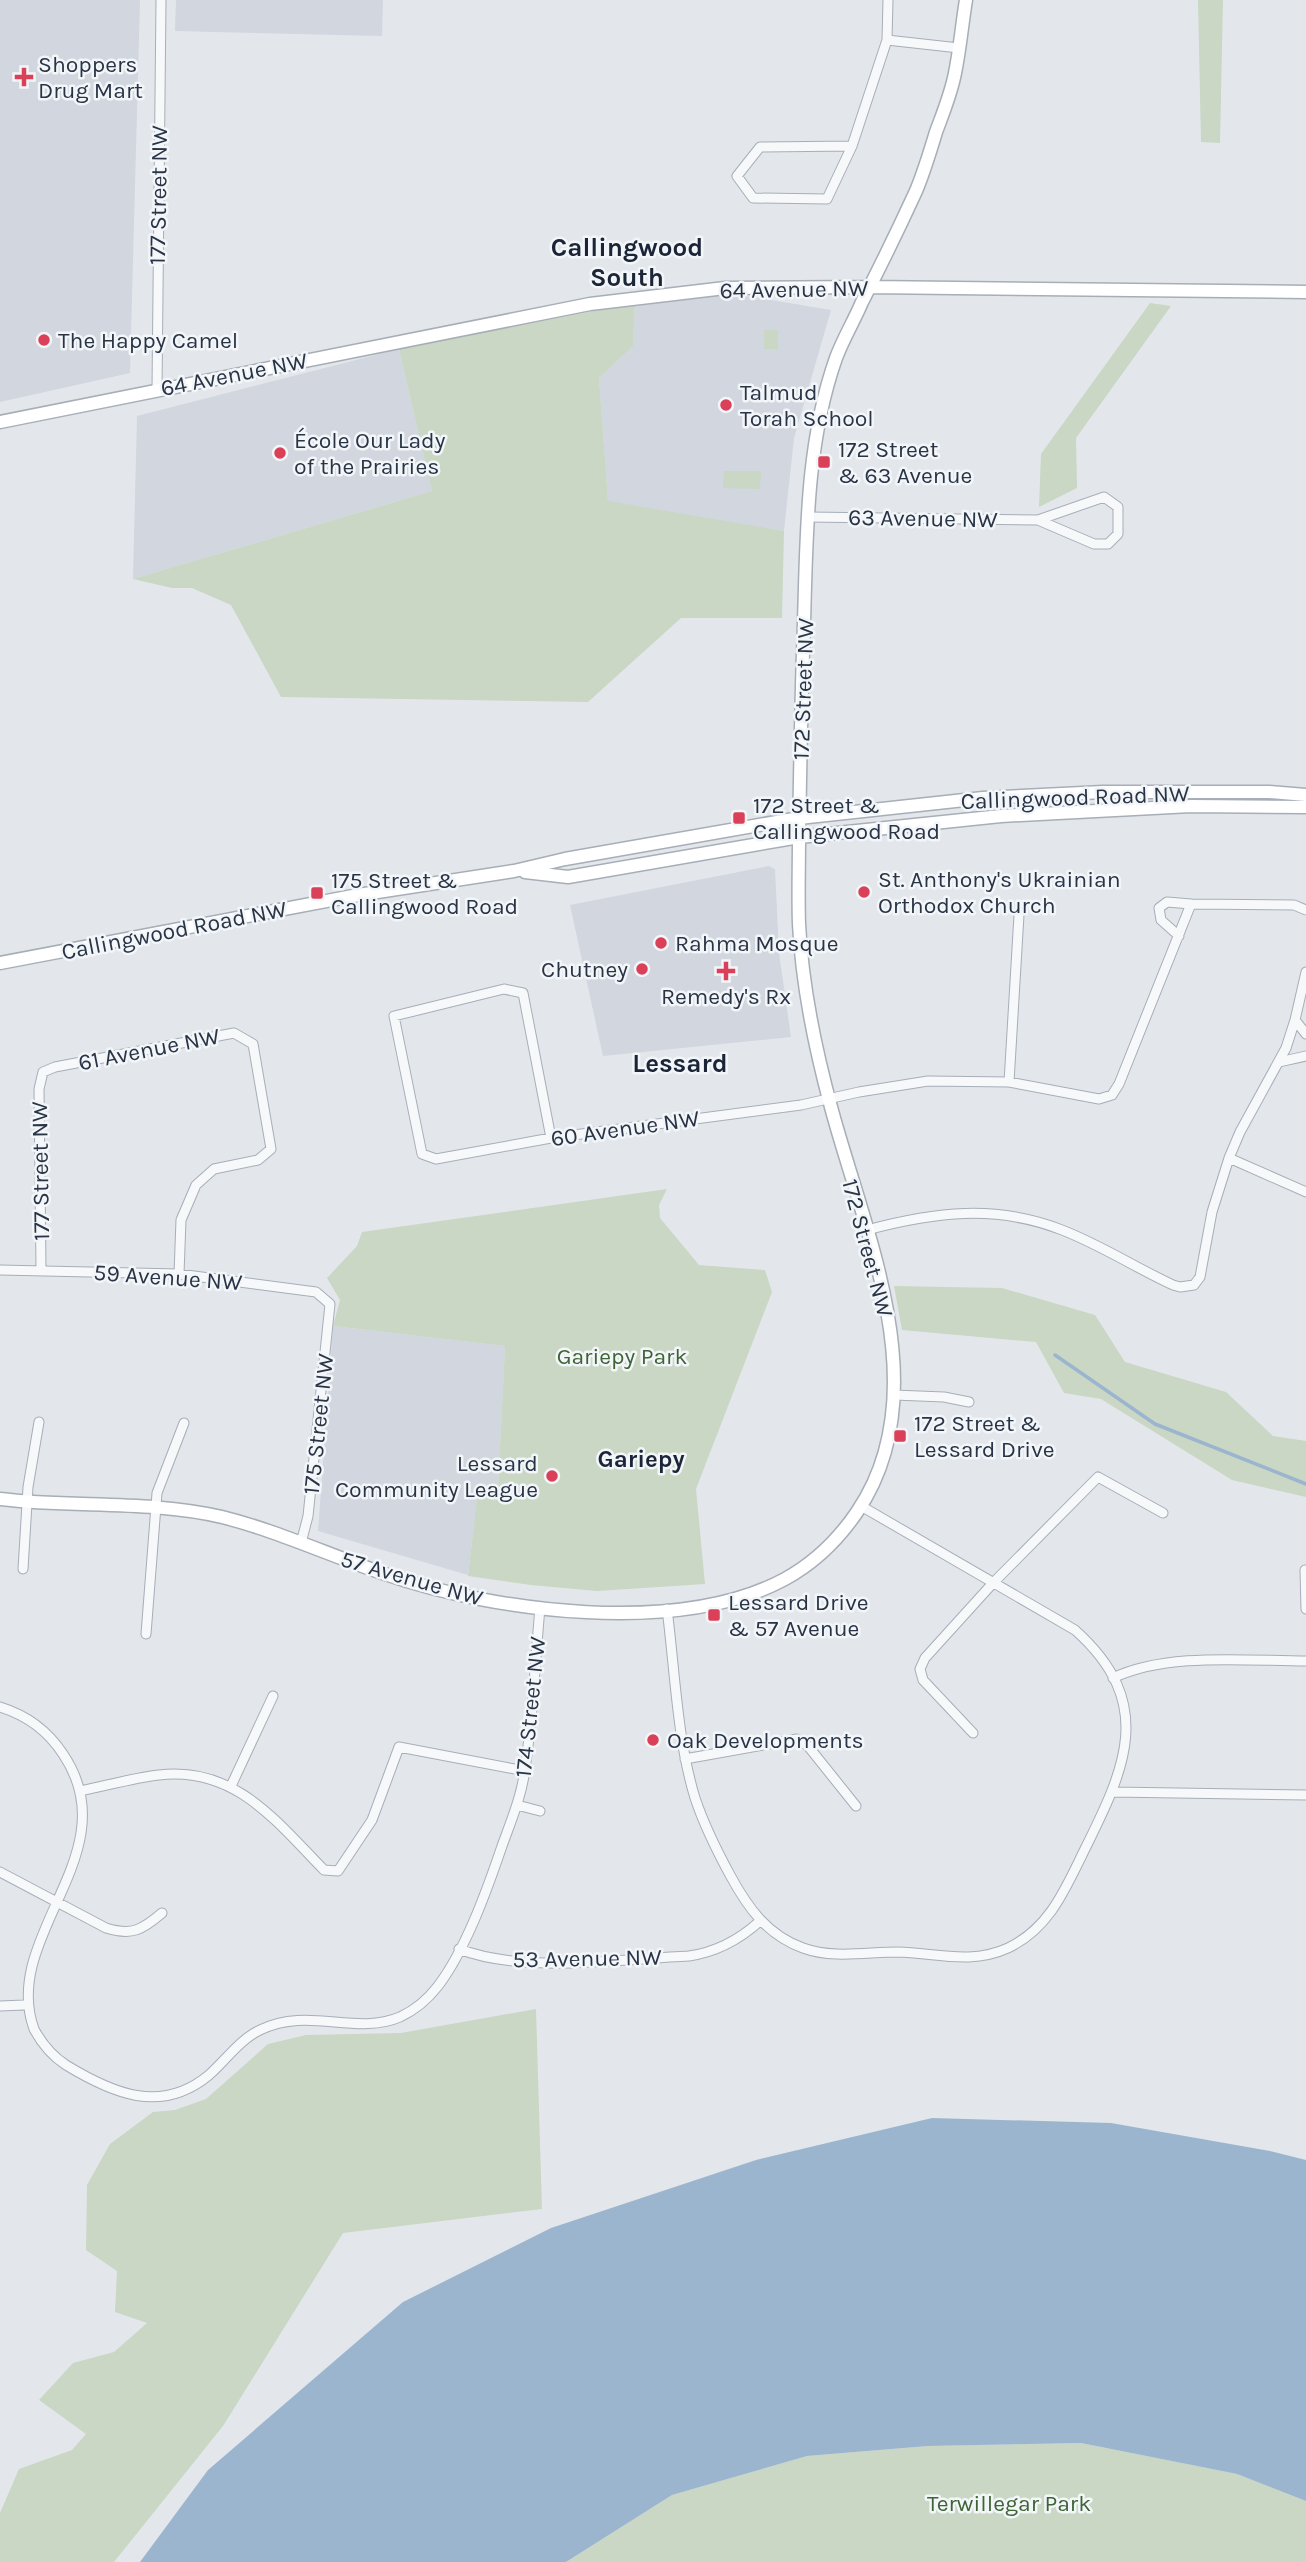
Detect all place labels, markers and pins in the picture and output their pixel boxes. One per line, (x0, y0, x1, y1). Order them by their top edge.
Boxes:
place label: Shoppers Drug Mart (38, 51, 143, 104)
marker: Shoppers Drug Mart (16, 69, 32, 85)
place label: The Happy Camel (58, 327, 238, 354)
marker: The Happy Camel (36, 332, 52, 348)
place label: Talmud Torah School (740, 379, 874, 432)
marker: Talmud Torah School (718, 397, 734, 413)
place label: École Our Lady of the Prairies (294, 427, 446, 480)
place label: 172 Street & 63 Avenue (838, 436, 972, 489)
marker: École Our Lady of the Prairies (272, 445, 288, 461)
marker: 172 Street & 63 Avenue (816, 454, 832, 470)
place label: 172 Street & Callingwood Road (753, 792, 940, 845)
marker: 172 Street & Callingwood Road (731, 810, 747, 826)
place label: St. Anthony's Ukrainian Orthodox Church (878, 866, 1121, 919)
place label: 175 Street & Callingwood Road (331, 867, 518, 920)
marker: St. Anthony's Ukrainian Orthodox Church (856, 884, 872, 900)
marker: 175 Street & Callingwood Road (309, 885, 325, 901)
place label: Rahma Mosque (675, 930, 839, 957)
marker: Rahma Mosque (653, 935, 669, 951)
place label: Chutney (541, 956, 628, 983)
marker: Chutney (634, 961, 650, 977)
marker: Remedy's Rx (718, 963, 734, 979)
place label: Remedy's Rx (661, 983, 791, 1010)
place label: 172 Street & Lessard Drive (914, 1410, 1055, 1463)
marker: 172 Street & Lessard Drive (892, 1428, 908, 1444)
place label: Lessard Community League (335, 1450, 538, 1503)
marker: Lessard Community League (544, 1468, 560, 1484)
place label: Lessard Drive & 57 Avenue (728, 1589, 869, 1642)
marker: Lessard Drive & 57 Avenue (706, 1607, 722, 1623)
place label: Oak Developments (667, 1727, 864, 1754)
marker: Oak Developments (645, 1732, 661, 1748)

